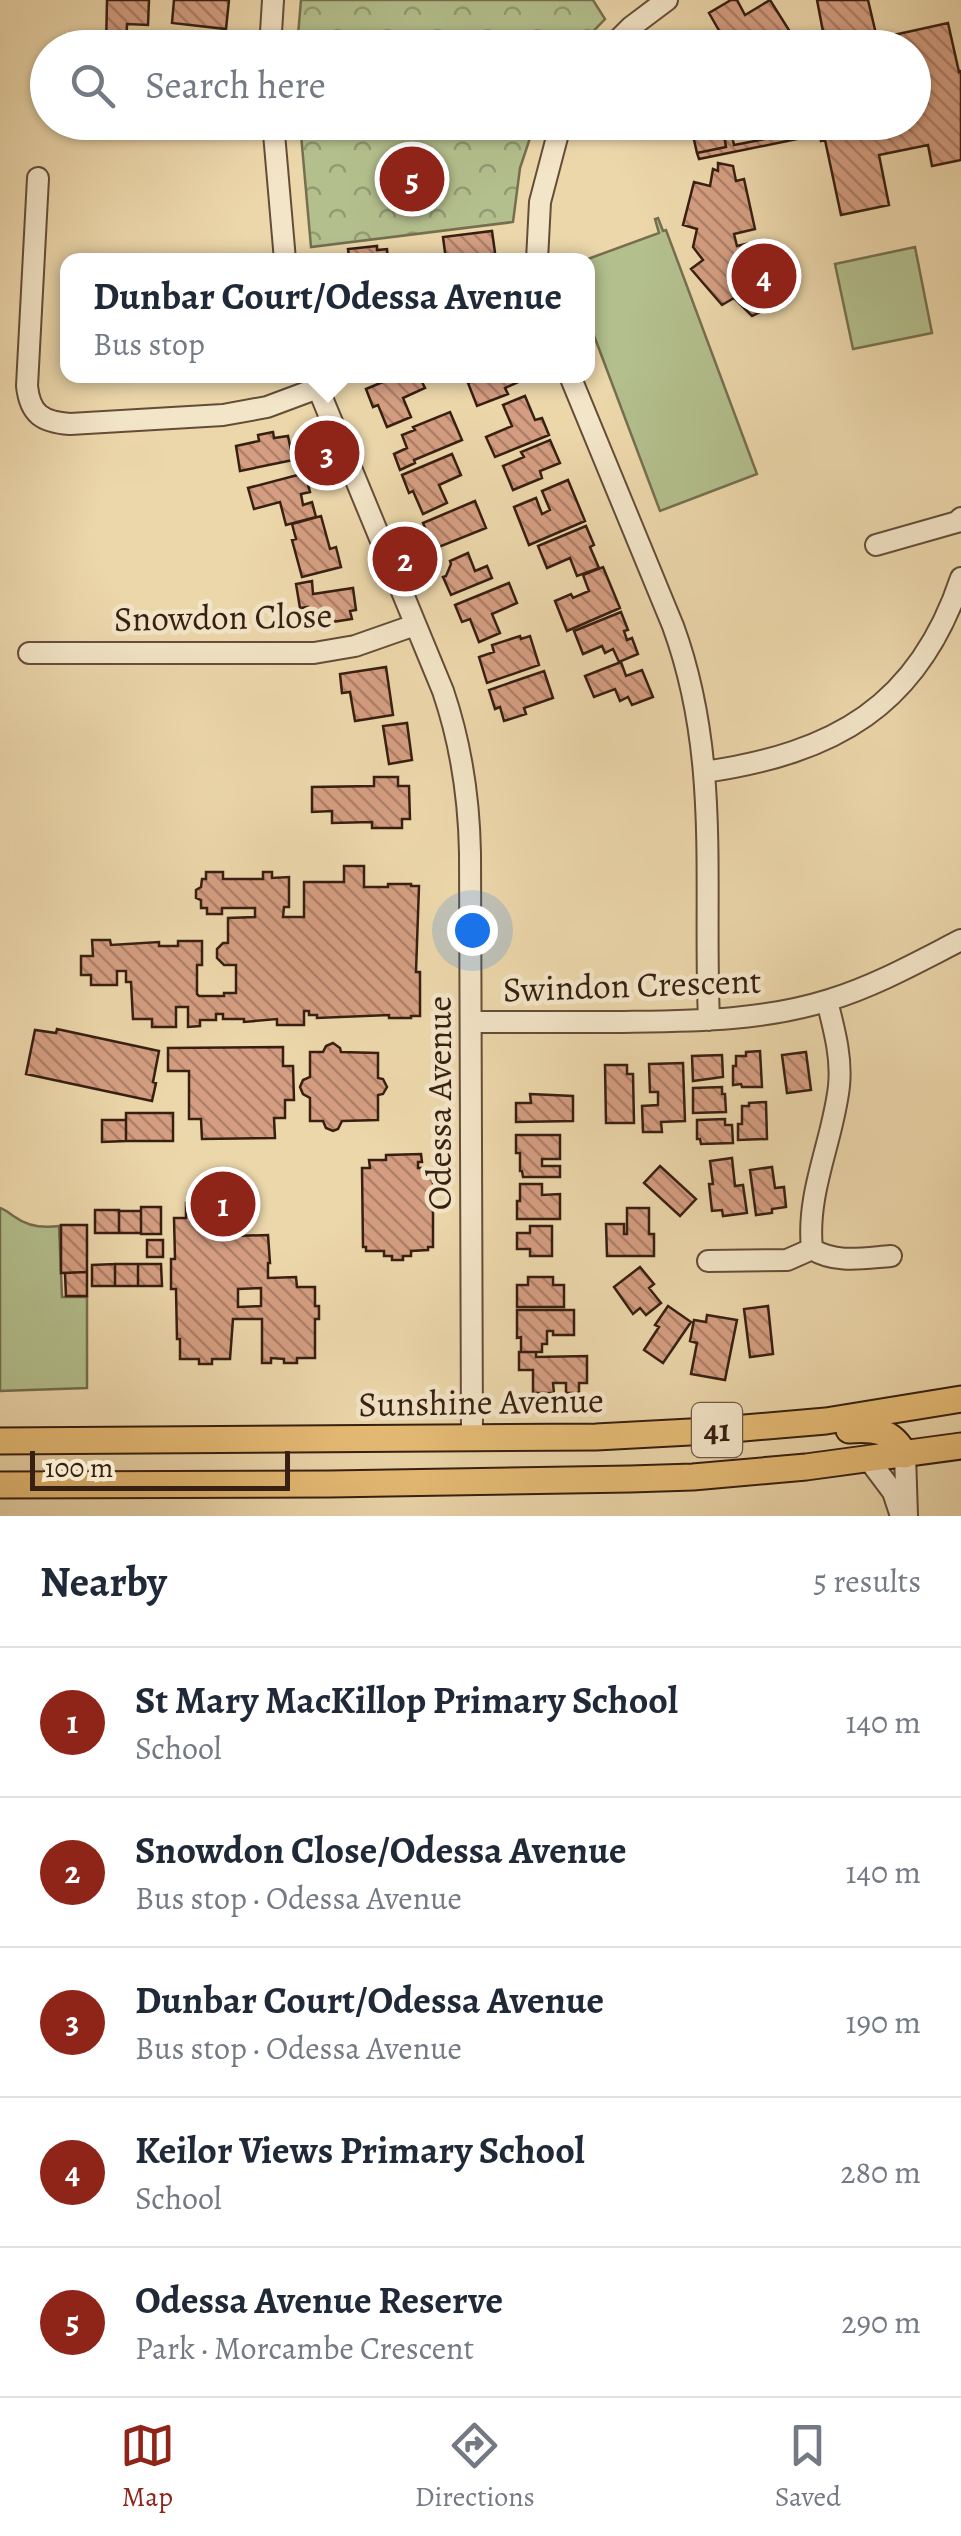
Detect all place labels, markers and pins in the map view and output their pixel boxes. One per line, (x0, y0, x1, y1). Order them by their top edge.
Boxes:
pin: 5 (380, 142, 444, 216)
pin: 4 (732, 238, 796, 314)
pin: 3 (294, 416, 360, 490)
pin: 2 (372, 522, 438, 596)
pin: 1 (190, 1166, 256, 1242)

